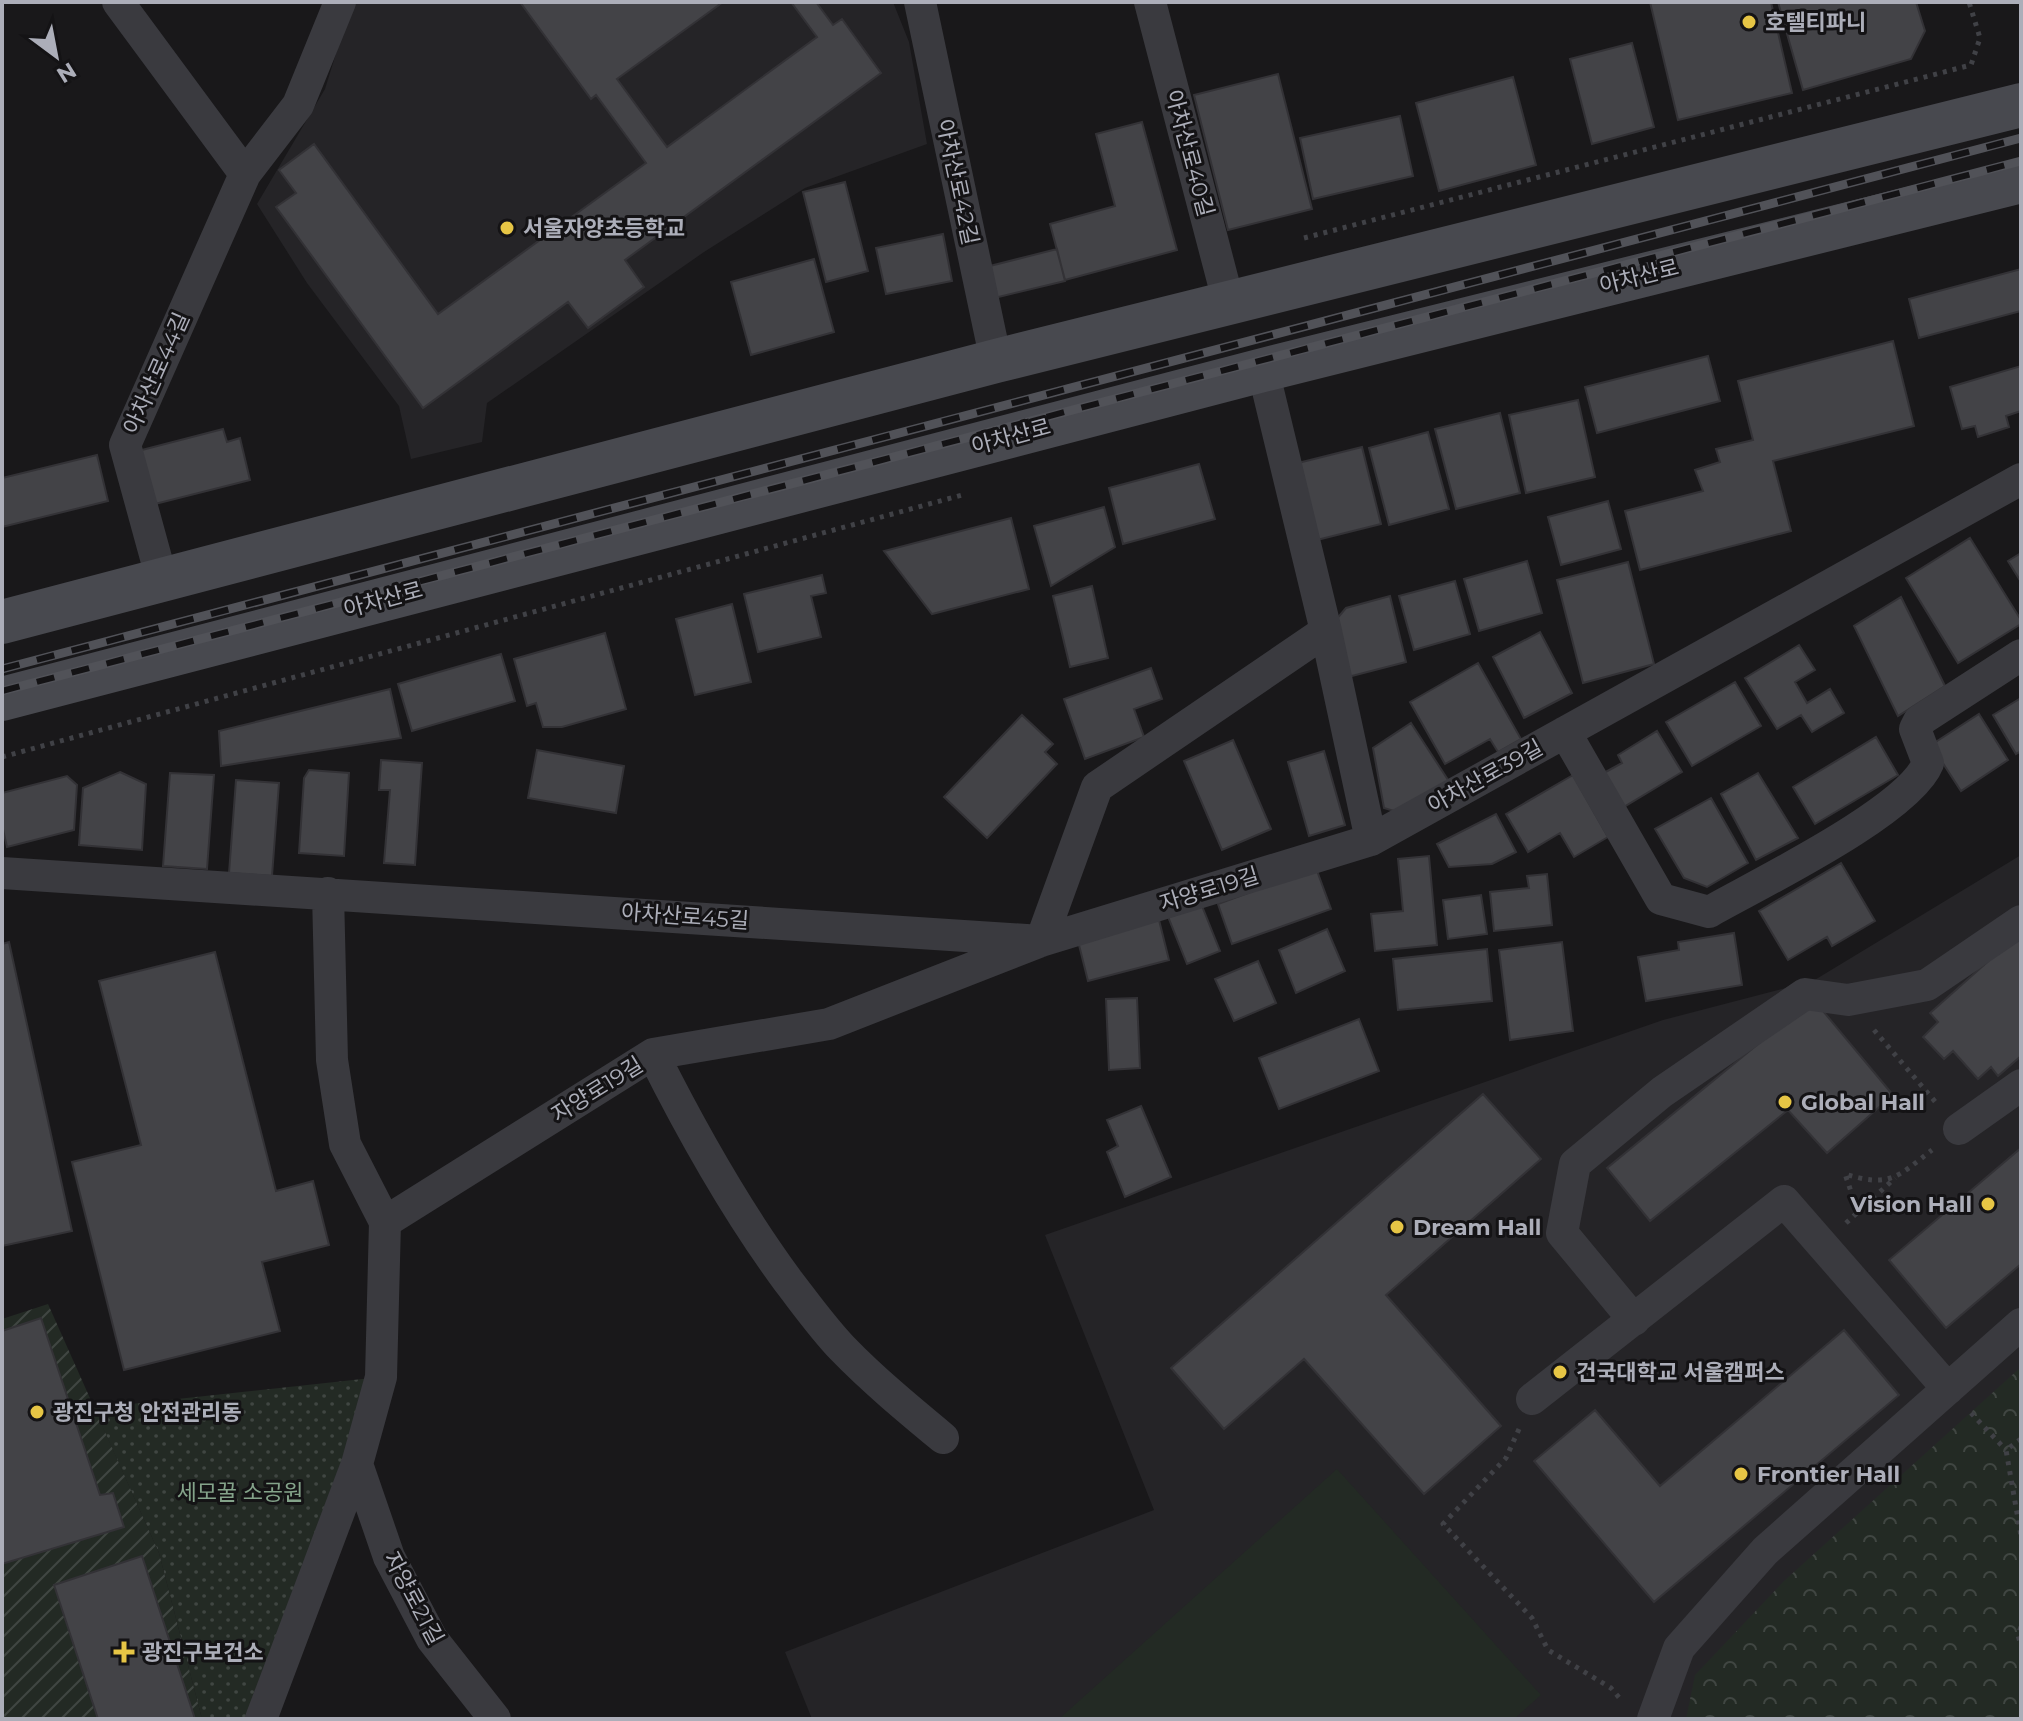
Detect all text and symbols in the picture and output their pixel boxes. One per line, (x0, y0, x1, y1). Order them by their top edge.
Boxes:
place label: 호텔티파니 (1765, 9, 1866, 36)
marker: 호텔티파니 (1740, 13, 1758, 31)
north arrow (16, 16, 96, 96)
text: N (52, 56, 81, 89)
street label: 아차산로40길 (1160, 87, 1219, 220)
street label: 아차산로42길 (931, 117, 984, 248)
place label: 서울자양초등학교 (523, 215, 685, 242)
marker: 서울자양초등학교 (498, 219, 516, 237)
street label: 아차산로 (1597, 254, 1682, 299)
street label: 아차산로44길 (118, 308, 195, 438)
street label: 아차산로 (969, 413, 1054, 460)
street label: 아차산로 (341, 576, 426, 623)
street label: 아차산로39길 (1423, 734, 1547, 819)
street label: 자양로19길 (1156, 862, 1262, 917)
street label: 아차산로45길 (620, 899, 750, 934)
street label: 자양로19길 (547, 1051, 648, 1128)
place label: Global Hall (1801, 1089, 1925, 1116)
marker: Global Hall (1776, 1093, 1794, 1111)
place label: Vision Hall (1849, 1191, 1972, 1218)
marker: Vision Hall (1979, 1195, 1997, 1213)
place label: Dream Hall (1413, 1214, 1542, 1241)
marker: Dream Hall (1388, 1218, 1406, 1236)
place label: 건국대학교 서울캠퍼스 (1576, 1359, 1785, 1386)
marker: 건국대학교 서울캠퍼스 (1551, 1363, 1569, 1381)
place label: 광진구청 안전관리동 (53, 1399, 241, 1426)
marker: 광진구청 안전관리동 (28, 1403, 46, 1421)
place label: Frontier Hall (1757, 1461, 1900, 1488)
marker: Frontier Hall (1732, 1465, 1750, 1483)
park label: 세모꿀 소공원 (176, 1479, 304, 1506)
street label: 자양로21길 (378, 1547, 449, 1649)
place label: 광진구보건소 (142, 1639, 263, 1666)
marker: 광진구보건소 (113, 1641, 135, 1663)

